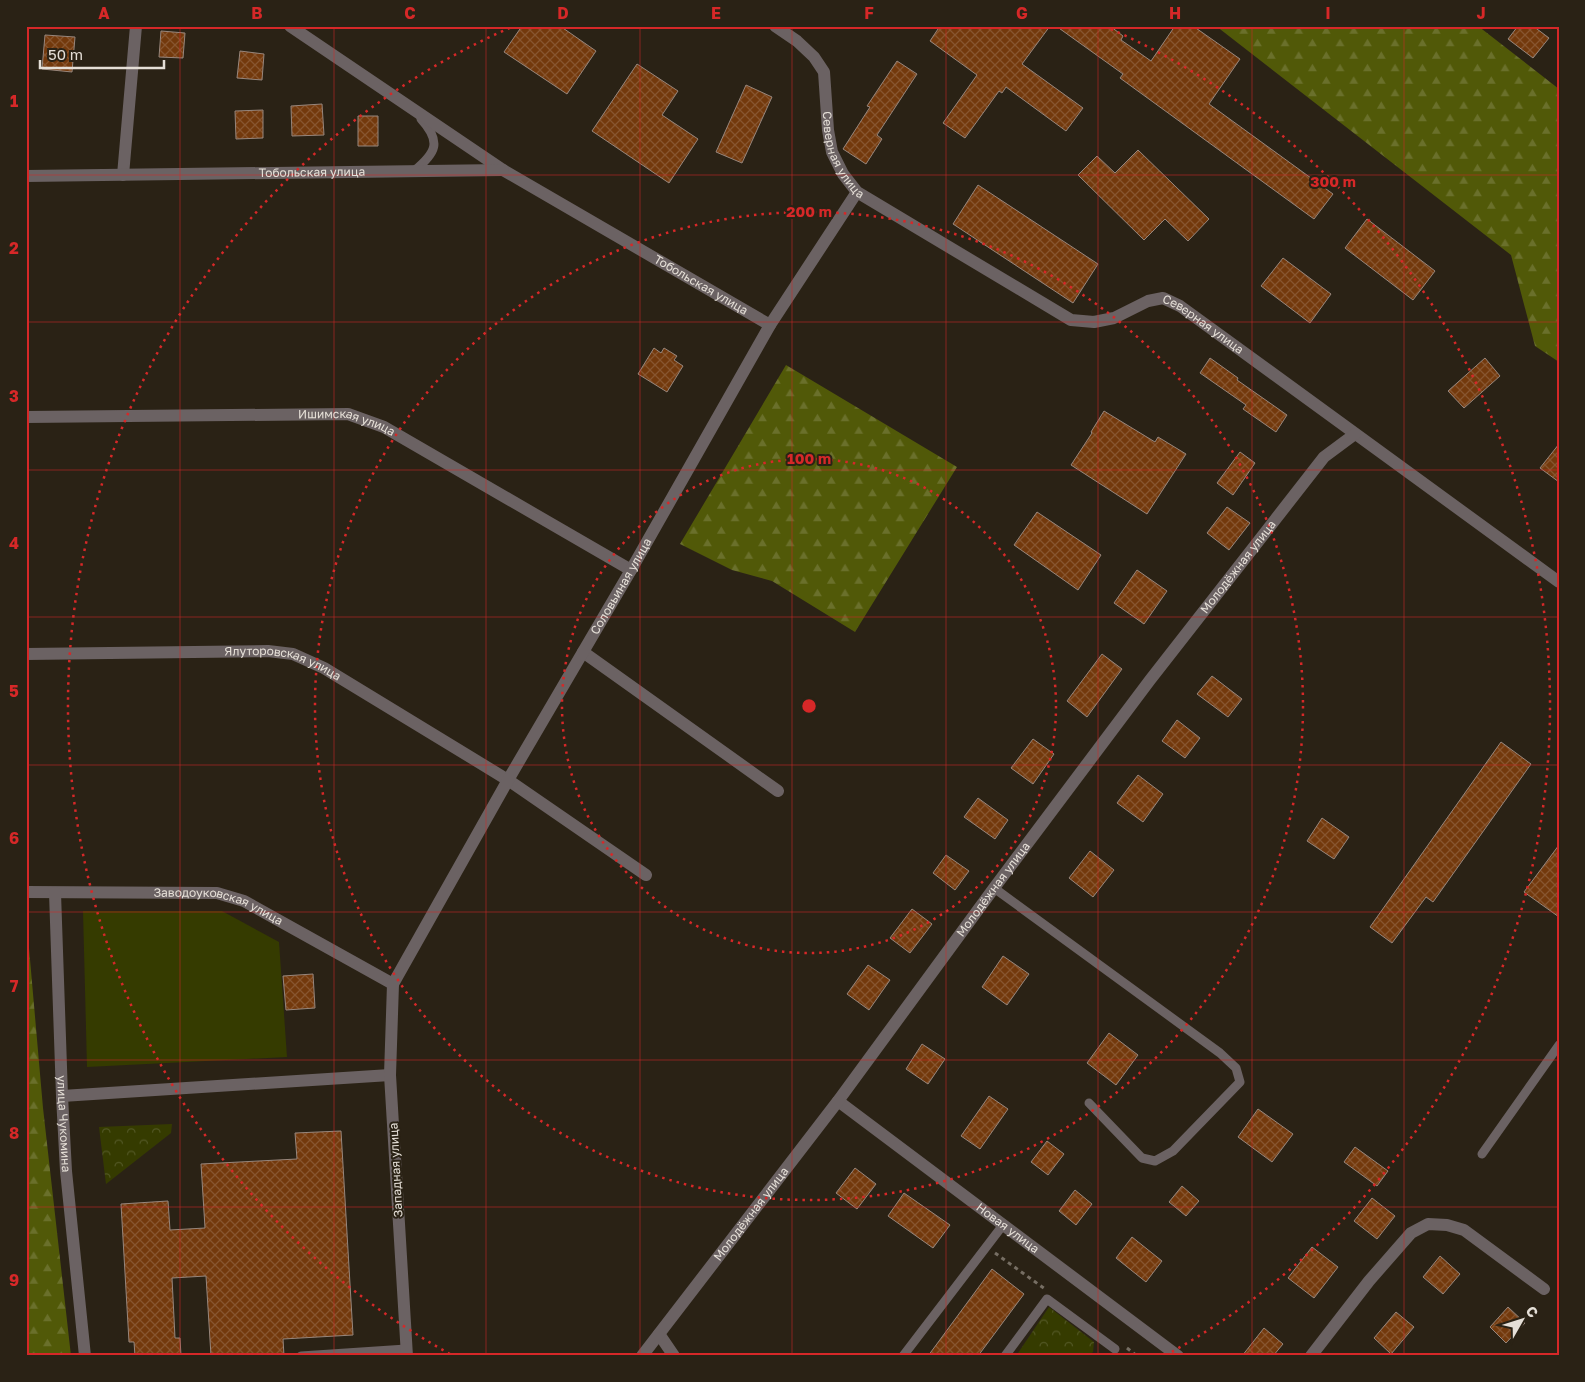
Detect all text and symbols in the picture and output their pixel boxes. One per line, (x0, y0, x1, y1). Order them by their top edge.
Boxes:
text: A (98, 3, 110, 23)
text: B (251, 3, 263, 23)
text: C (404, 3, 416, 23)
text: D (557, 3, 569, 23)
text: E (711, 3, 721, 23)
text: F (864, 3, 874, 23)
text: G (1016, 3, 1028, 23)
text: H (1169, 3, 1181, 23)
text: I (1325, 3, 1331, 23)
text: J (1476, 3, 1486, 23)
scale bar (40, 38, 164, 70)
text: 50 m (48, 45, 83, 63)
text: 1 (10, 91, 18, 111)
street label: Северная улица (820, 111, 867, 202)
street label: Тобольская улица (259, 164, 365, 180)
text: 300 m (1310, 172, 1356, 190)
text: 200 m (786, 202, 832, 220)
text: 2 (9, 238, 19, 258)
street label: Тобольская улица (651, 251, 751, 318)
street label: Северная улица (1160, 291, 1247, 357)
text: 3 (9, 386, 19, 406)
street label: Ишимская улица (298, 406, 398, 439)
text: 100 m (787, 449, 831, 467)
street label: Молодёжная улица (1197, 517, 1279, 616)
text: 4 (9, 533, 19, 553)
street label: Соловьиная улица (587, 535, 655, 637)
street label: Ялуторовская улица (224, 643, 344, 684)
text: 5 (9, 681, 19, 701)
centre of rings (800, 697, 818, 715)
text: 6 (9, 828, 19, 848)
street label: Молодёжная улица (953, 839, 1033, 940)
street label: Заводоуковская улица (153, 885, 286, 928)
text: 7 (10, 976, 19, 996)
street label: улица Чукомина (54, 1075, 74, 1173)
street label: Западная улица (386, 1122, 405, 1218)
text: 8 (9, 1123, 19, 1143)
street label: Молодёжная улица (710, 1164, 791, 1264)
street label: Новая улица (973, 1199, 1042, 1256)
text: 9 (9, 1270, 19, 1290)
north arrow (1498, 1294, 1548, 1344)
text: С (1523, 1302, 1542, 1321)

